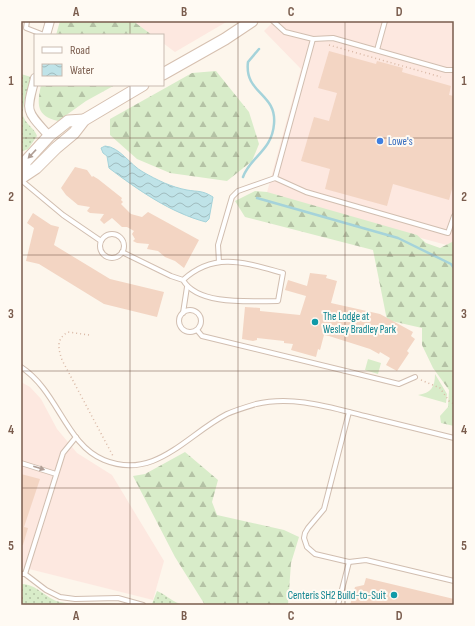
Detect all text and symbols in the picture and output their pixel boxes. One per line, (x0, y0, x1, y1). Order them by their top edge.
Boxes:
text: A (72, 4, 80, 20)
text: B (181, 4, 187, 20)
text: C (288, 4, 295, 20)
text: D (396, 4, 403, 20)
legend (34, 34, 164, 86)
text: Road (70, 43, 90, 58)
text: Water (70, 63, 94, 78)
text: 1 (8, 73, 14, 89)
text: 1 (461, 73, 467, 89)
place label: Lowe's (388, 135, 413, 148)
marker: Lowe's (375, 136, 385, 146)
one-way arrow (28, 149, 37, 159)
text: 2 (8, 189, 14, 205)
text: 2 (461, 189, 467, 205)
text: 3 (8, 306, 14, 322)
text: 3 (461, 306, 467, 322)
place label: The Lodge at Wesley Bradley Park (323, 310, 397, 336)
marker: The Lodge at Wesley Bradley Park (310, 317, 320, 327)
text: 4 (8, 422, 14, 438)
text: 4 (461, 422, 467, 438)
one-way arrow (33, 465, 45, 471)
text: 5 (8, 538, 14, 554)
text: 5 (461, 538, 467, 554)
place label: Centeris SH2 Build-to-Suit (288, 589, 387, 602)
marker: Centeris SH2 Build-to-Suit (389, 590, 399, 600)
text: A (72, 608, 80, 624)
text: B (181, 608, 187, 624)
text: C (288, 608, 295, 624)
text: D (396, 608, 403, 624)

